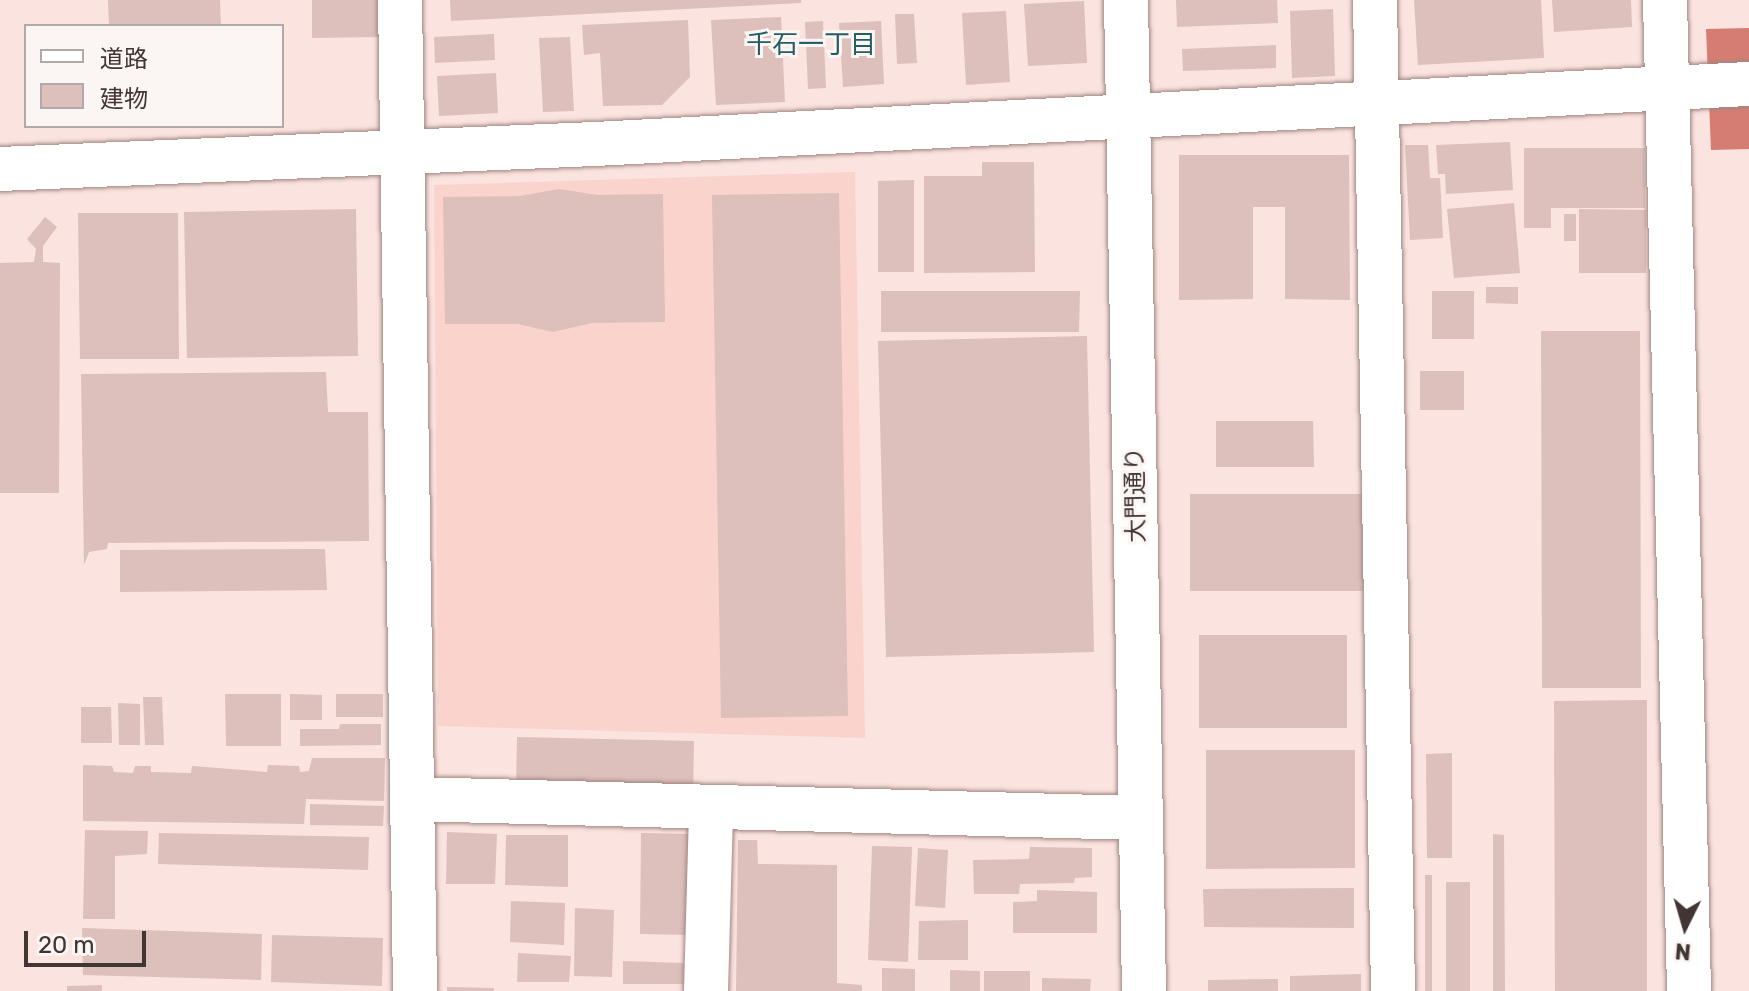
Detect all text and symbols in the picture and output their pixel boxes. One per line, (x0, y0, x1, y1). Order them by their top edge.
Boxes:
legend (24, 24, 284, 128)
district label: 千石一丁目 (746, 29, 876, 61)
text: 道路 (100, 45, 148, 73)
text: 建物 (100, 85, 148, 113)
street label: 大門通り (1121, 447, 1151, 543)
north arrow (1645, 887, 1725, 967)
scale bar (28, 915, 150, 965)
text: 20 m (38, 931, 95, 959)
text: N (1674, 937, 1692, 966)

